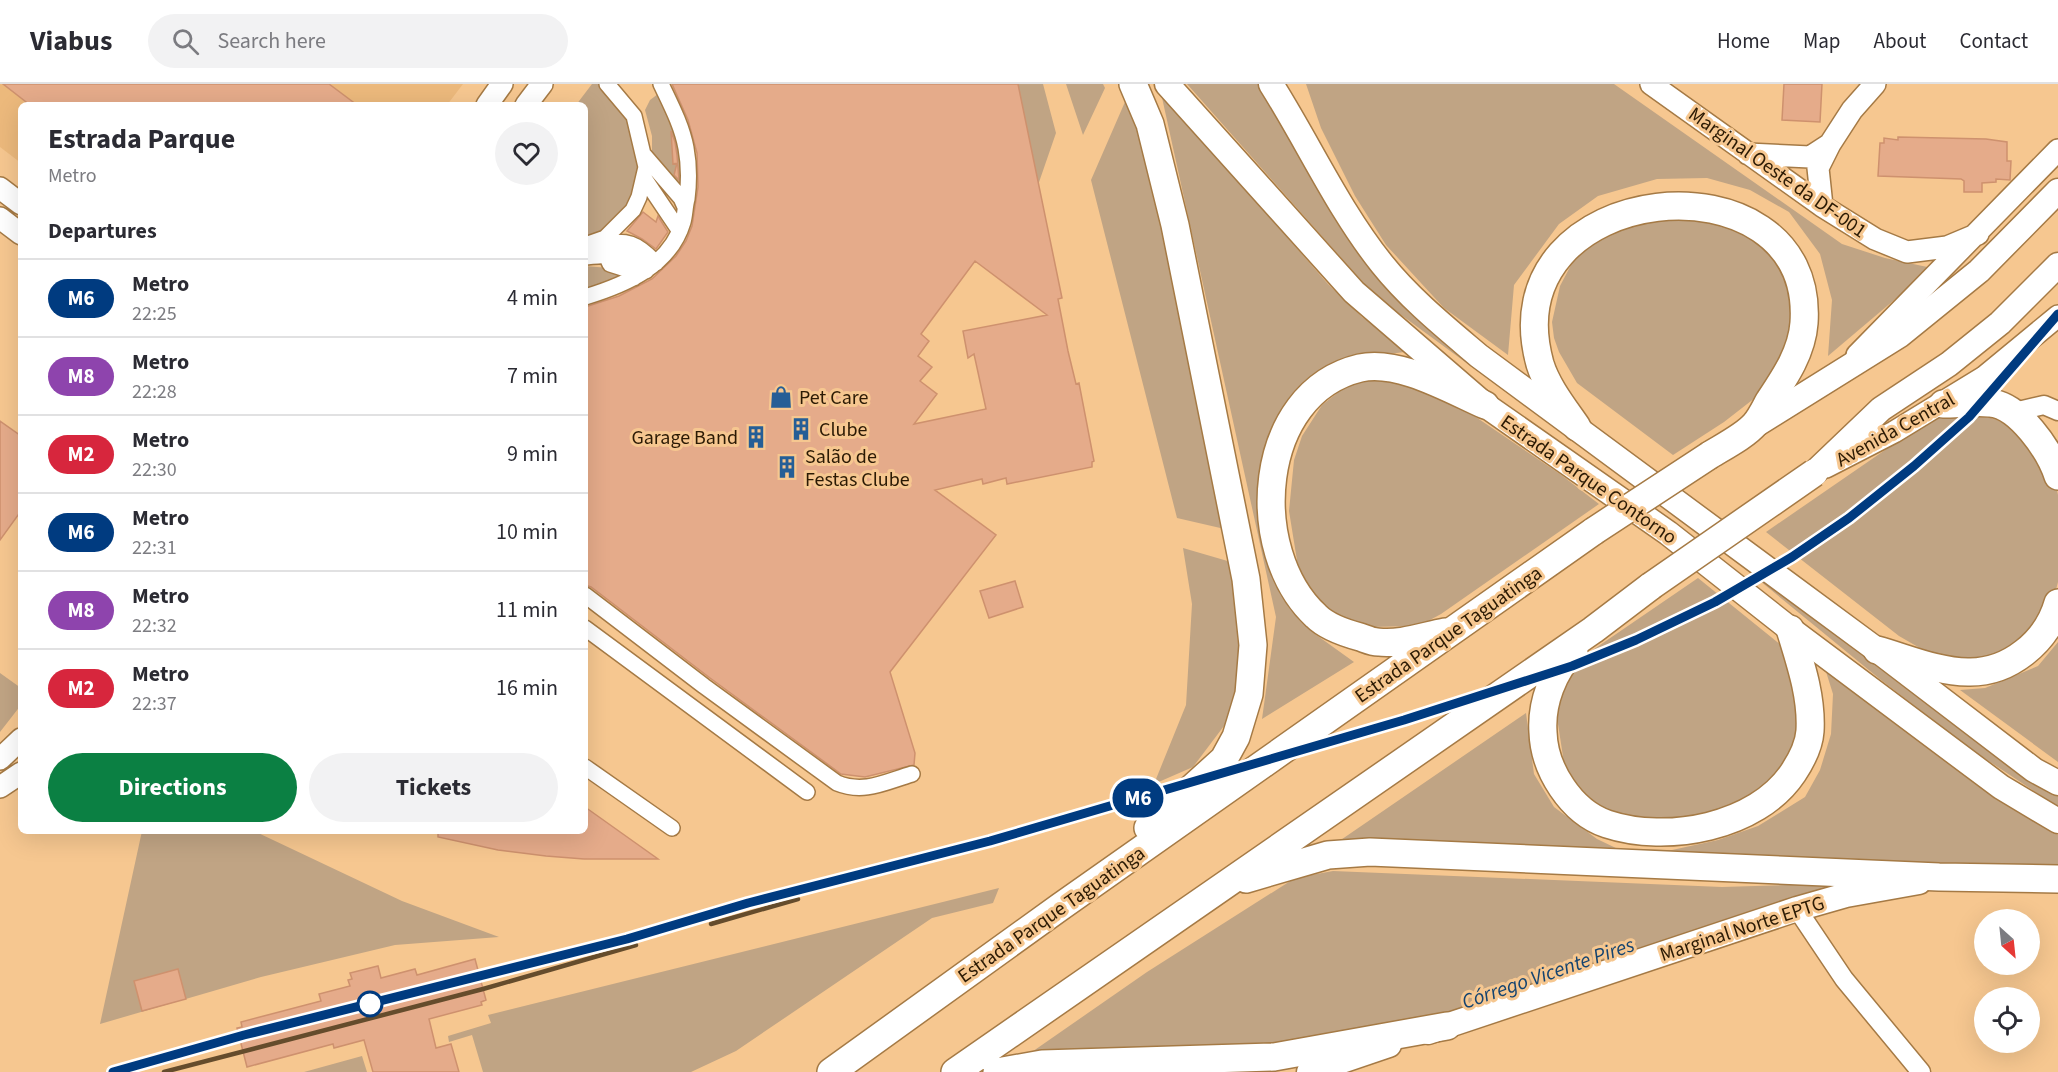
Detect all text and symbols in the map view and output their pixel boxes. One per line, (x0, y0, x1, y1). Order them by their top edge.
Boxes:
search box (148, 14, 568, 68)
text: Viabus (30, 21, 112, 61)
icon: search (169, 25, 202, 58)
text: Search here (217, 25, 326, 57)
text: Home (1717, 26, 1770, 56)
text: Map (1803, 26, 1841, 56)
text: About (1874, 26, 1926, 56)
text: Contact (1959, 26, 2028, 56)
street label: Marginal Oeste da DF-001 (1683, 101, 1872, 245)
text: Estrada Parque (48, 119, 235, 159)
button: heart (495, 122, 558, 185)
text: Metro (48, 162, 97, 190)
text: Departures (48, 215, 157, 247)
text: Metro (132, 268, 189, 300)
text: 4 min (507, 282, 558, 314)
text: M6 (67, 283, 95, 313)
text: 22:25 (132, 300, 177, 328)
text: Metro (132, 346, 189, 378)
text: 7 min (507, 360, 558, 392)
text: M8 (67, 361, 95, 391)
text: 22:28 (132, 378, 177, 406)
shop icon: Pet Care (768, 384, 794, 410)
place label: Pet Care (799, 384, 869, 412)
street label: Avenida Central (1831, 386, 1960, 474)
street label: Estrada Parque Contorno (1495, 408, 1682, 551)
building icon: Clube (788, 416, 814, 442)
place label: Clube (819, 416, 867, 444)
text: Metro (132, 424, 189, 456)
place label: Garage Band (631, 424, 738, 452)
building icon: Garage Band (743, 424, 769, 450)
text: 9 min (507, 438, 558, 470)
text: M2 (67, 439, 95, 469)
place label: Salão de Festas Clube (805, 443, 910, 494)
building icon: Salão de Festas Clube (774, 454, 800, 480)
text: 22:30 (132, 456, 177, 484)
text: Metro (132, 502, 189, 534)
text: 10 min (496, 516, 558, 548)
text: M6 (67, 517, 95, 547)
text: 22:31 (132, 534, 177, 562)
street label: Estrada Parque Taguatinga (1349, 559, 1548, 710)
text: Metro (132, 580, 189, 612)
text: 11 min (496, 594, 558, 626)
text: M8 (67, 595, 95, 625)
text: 22:32 (132, 612, 177, 640)
text: Metro (132, 658, 189, 690)
text: 16 min (496, 672, 558, 704)
text: M2 (67, 673, 95, 703)
text: 22:37 (132, 690, 177, 718)
button: Directions (48, 753, 297, 822)
button: Tickets (309, 753, 558, 822)
line badge: M6 (1111, 778, 1165, 818)
text: M6 (1124, 783, 1152, 813)
street label: Estrada Parque Taguatinga (952, 839, 1151, 990)
street label: Marginal Norte EPTG (1656, 889, 1828, 969)
north arrow (1974, 909, 2040, 975)
map controls (1974, 909, 2040, 1053)
water label: Córrego Vicente Pires (1458, 929, 1638, 1017)
button: locate (1974, 987, 2040, 1053)
unlabelled marker (357, 991, 383, 1017)

